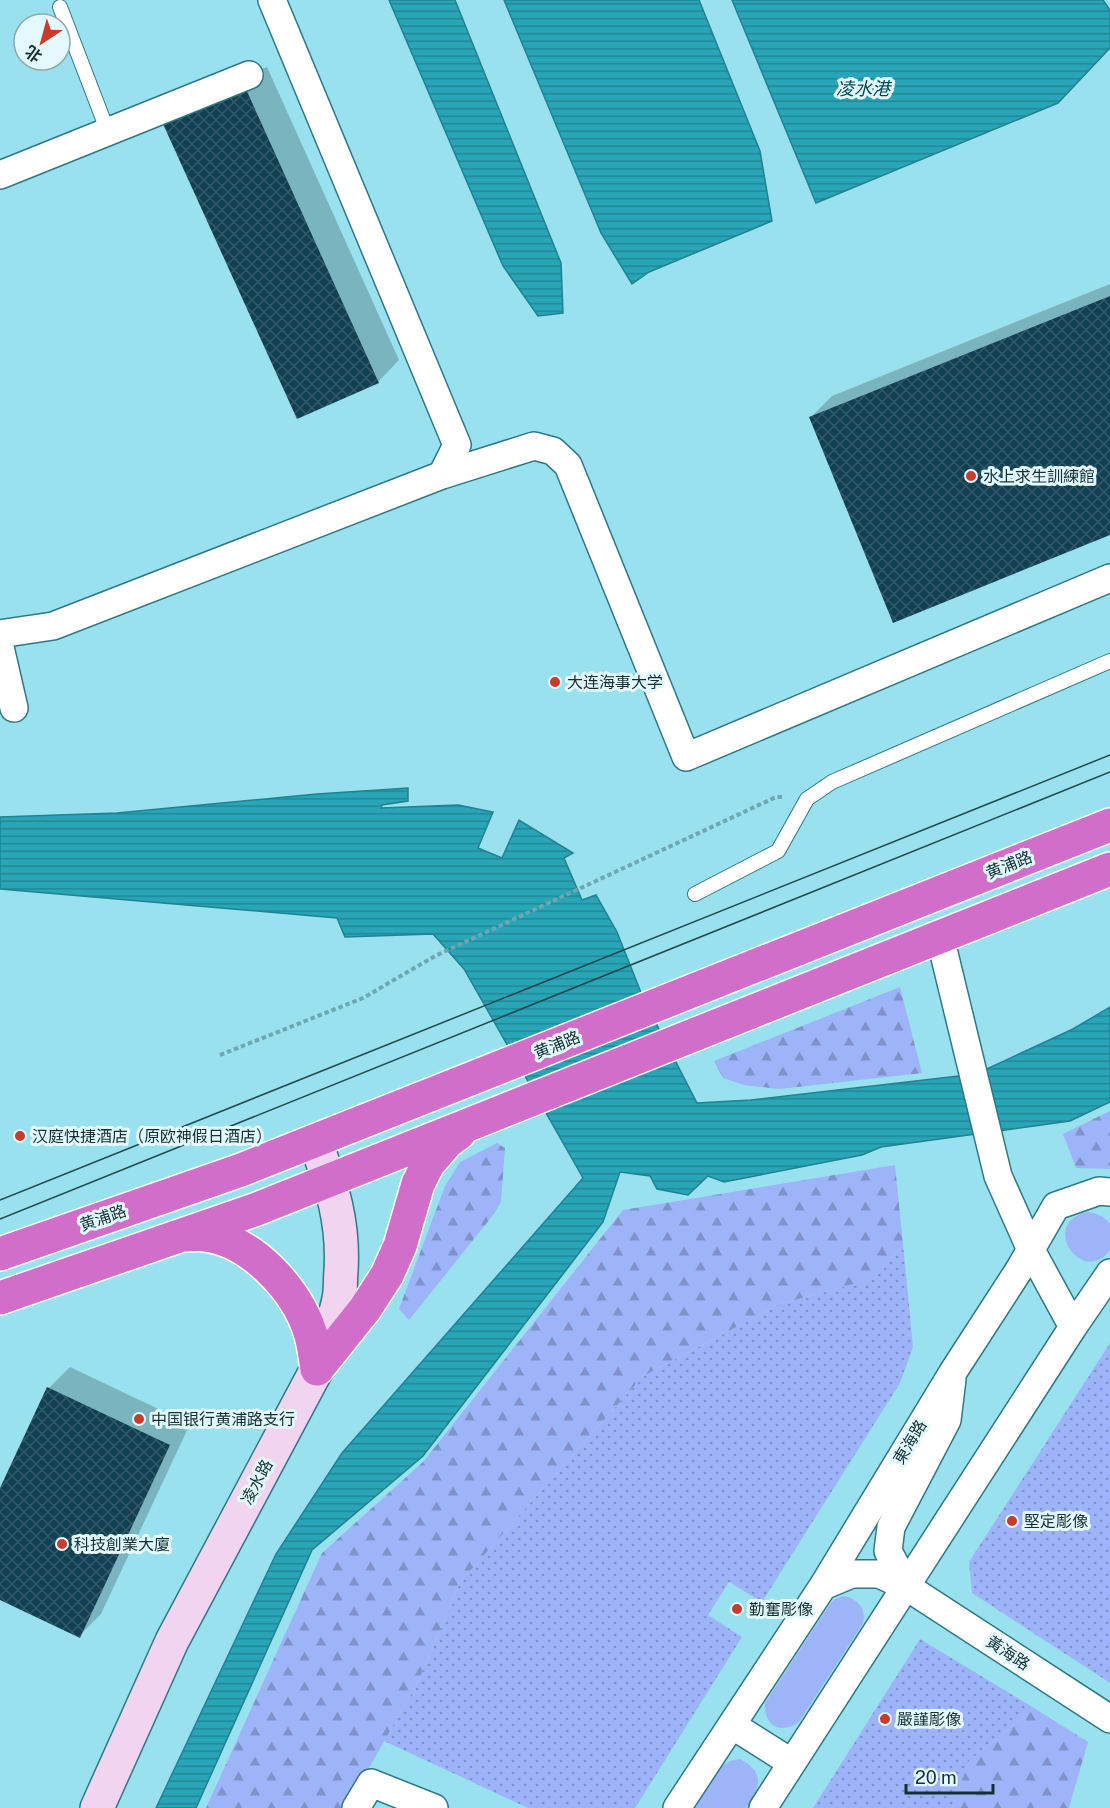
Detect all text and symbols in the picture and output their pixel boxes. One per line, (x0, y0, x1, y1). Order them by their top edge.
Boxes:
north arrow (12, 12, 72, 72)
text: 北 (21, 41, 46, 66)
water label: 凌水港 (836, 78, 893, 99)
place label: 水上求生訓練館 (983, 467, 1095, 486)
marker: 水上求生訓練館 (964, 469, 978, 483)
place label: 大连海事大学 (567, 673, 663, 692)
marker: 大连海事大学 (548, 675, 562, 689)
street label: 黄浦路 (983, 847, 1035, 883)
street label: 黄浦路 (531, 1027, 583, 1063)
place label: 汉庭快捷酒店（原欧神假日酒店） (32, 1127, 272, 1146)
marker: 汉庭快捷酒店（原欧神假日酒店） (13, 1129, 27, 1143)
street label: 黄浦路 (77, 1201, 129, 1235)
place label: 中国银行黄浦路支行 (151, 1410, 295, 1429)
marker: 中国银行黄浦路支行 (132, 1412, 146, 1426)
street label: 東海路 (889, 1417, 931, 1467)
street label: 凌水路 (237, 1456, 277, 1508)
place label: 堅定彫像 (1024, 1512, 1088, 1531)
marker: 堅定彫像 (1005, 1514, 1019, 1528)
place label: 科技創業大廈 (74, 1535, 170, 1554)
marker: 科技創業大廈 (55, 1537, 69, 1551)
place label: 勤奮彫像 (749, 1600, 813, 1619)
marker: 勤奮彫像 (730, 1602, 744, 1616)
street label: 黃海路 (983, 1632, 1033, 1674)
place label: 嚴謹彫像 (897, 1710, 961, 1729)
marker: 嚴謹彫像 (878, 1712, 892, 1726)
scale bar (906, 1757, 993, 1795)
text: 20 m (915, 1767, 957, 1788)

